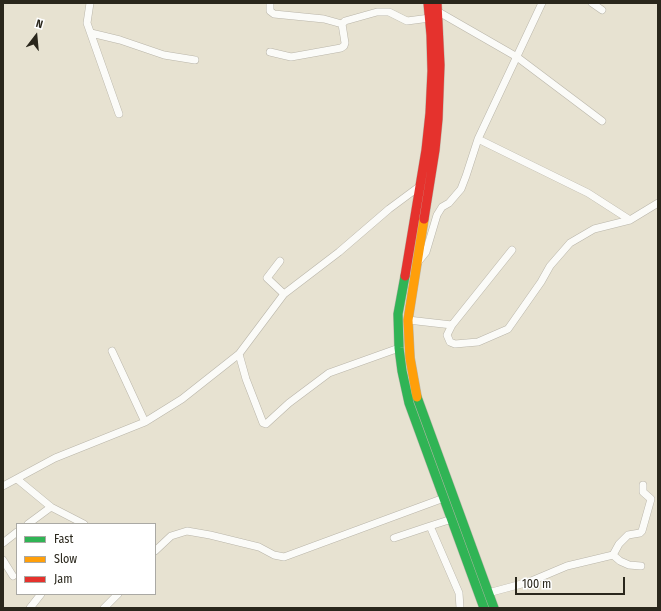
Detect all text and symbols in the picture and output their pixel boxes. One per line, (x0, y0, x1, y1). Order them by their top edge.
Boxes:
north arrow (16, 16, 56, 56)
text: N (34, 17, 44, 31)
legend (16, 523, 156, 595)
text: Fast (54, 532, 73, 546)
text: Slow (54, 552, 77, 566)
scale bar (517, 569, 627, 595)
text: Jam (54, 572, 72, 586)
text: 100 m (522, 577, 551, 591)

